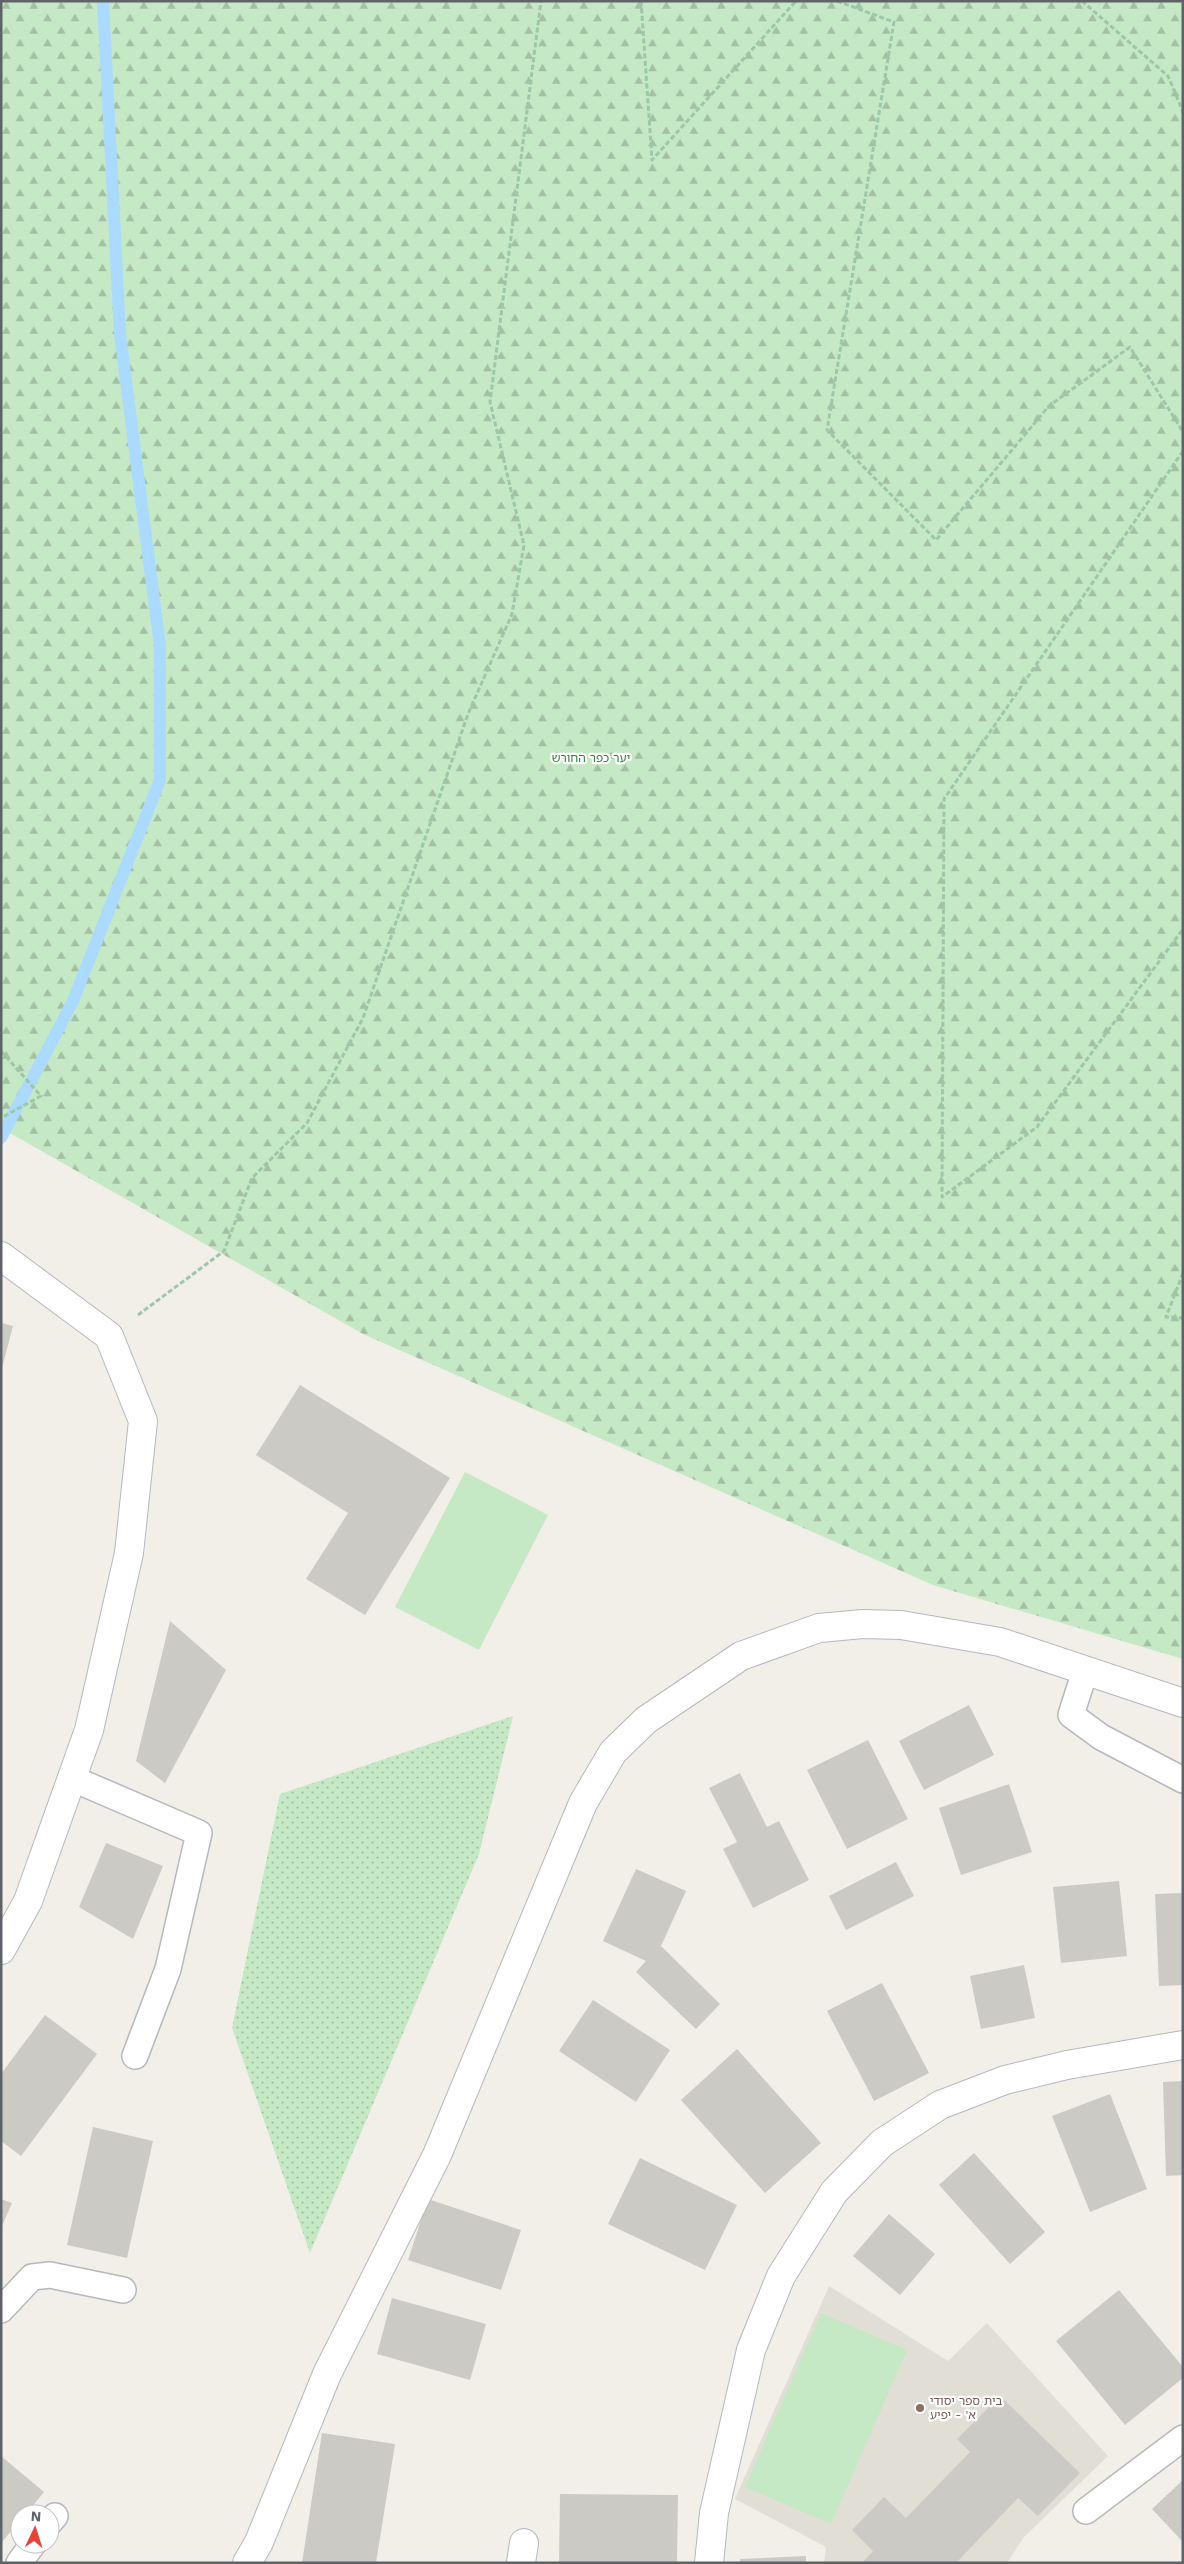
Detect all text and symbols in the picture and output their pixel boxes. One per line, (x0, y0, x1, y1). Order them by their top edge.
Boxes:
park label: יער כפר החורש (552, 751, 630, 765)
place label: בית ספר יסודי א' - יפיע (930, 2394, 1003, 2422)
marker: בית ספר יסודי א' - יפיע (914, 2402, 926, 2414)
north arrow (10, 2504, 60, 2554)
text: N (30, 2508, 42, 2524)

